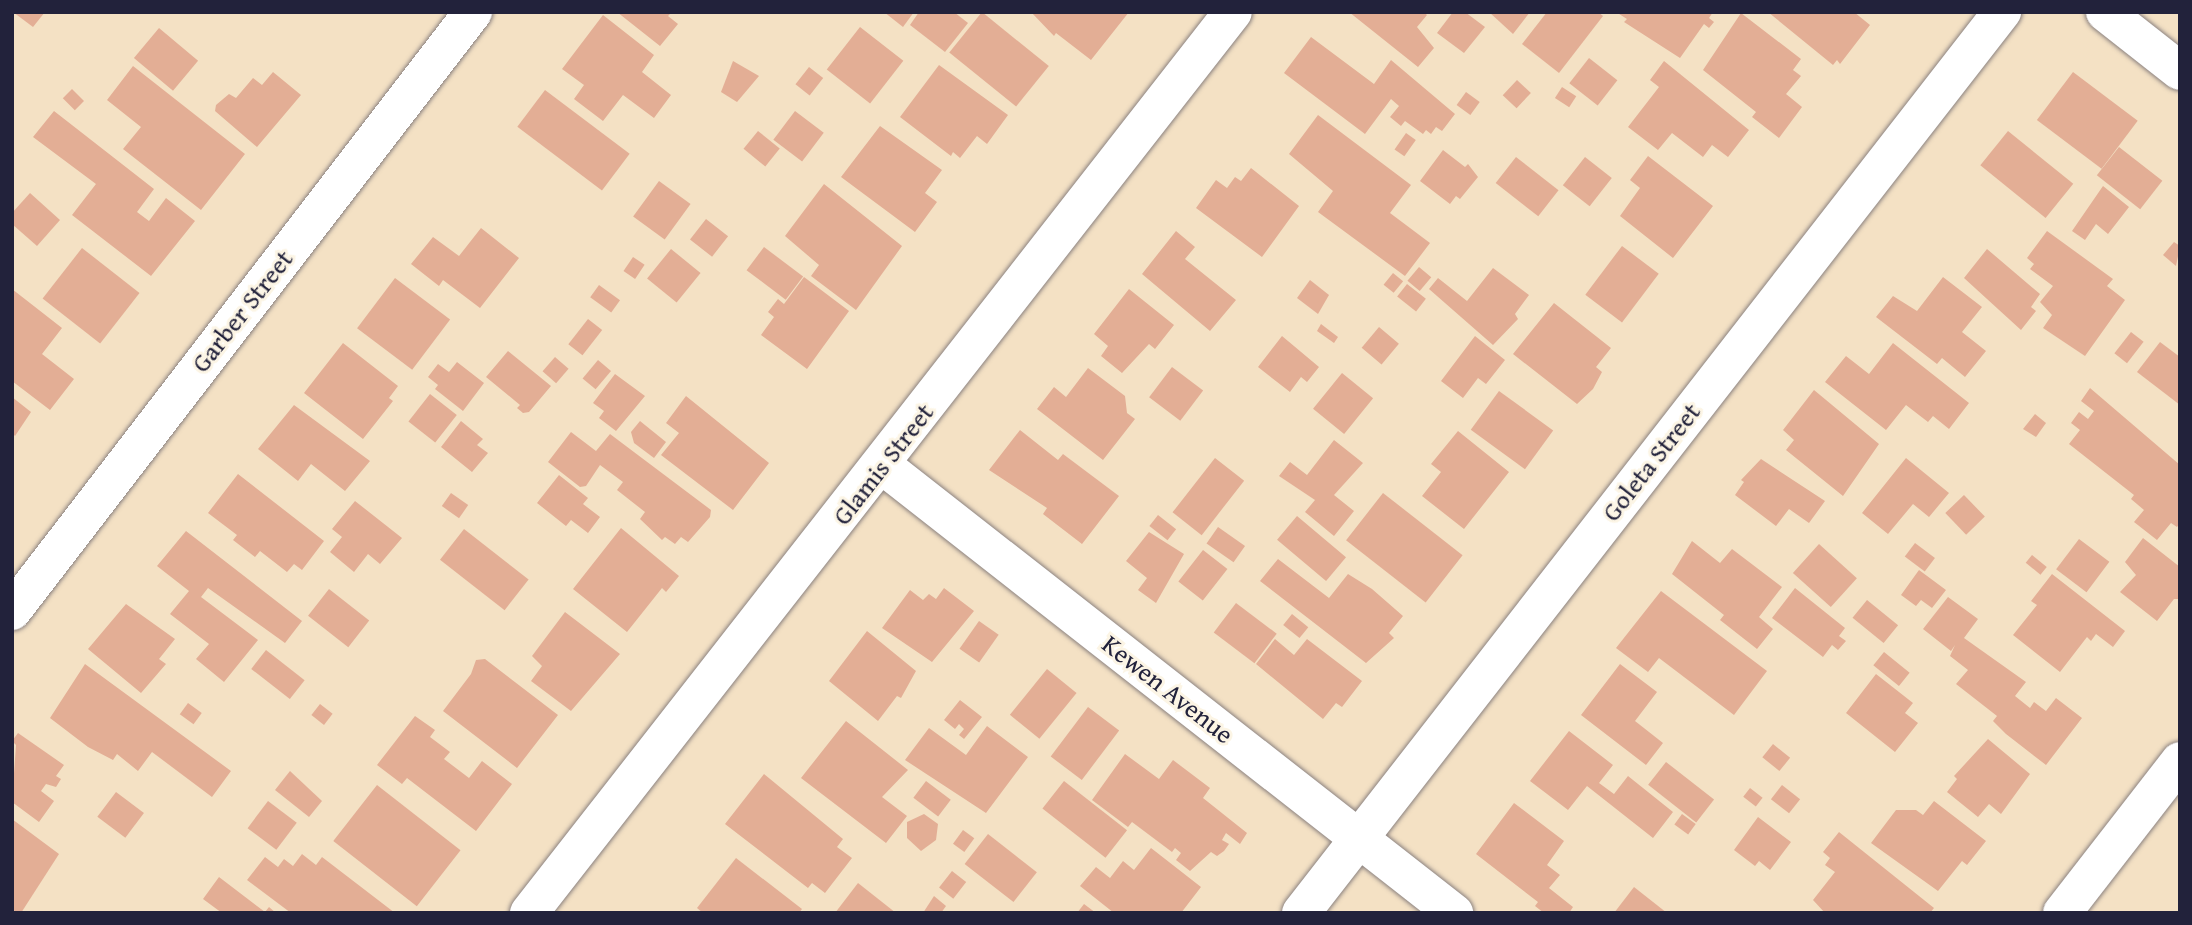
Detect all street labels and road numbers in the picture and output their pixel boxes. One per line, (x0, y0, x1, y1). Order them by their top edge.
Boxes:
street label: Garber Street (185, 244, 299, 378)
street label: Glamis Street (826, 397, 940, 531)
street label: Goleta Street (1595, 397, 1707, 527)
street label: Kewen Avenue (1096, 628, 1240, 750)

